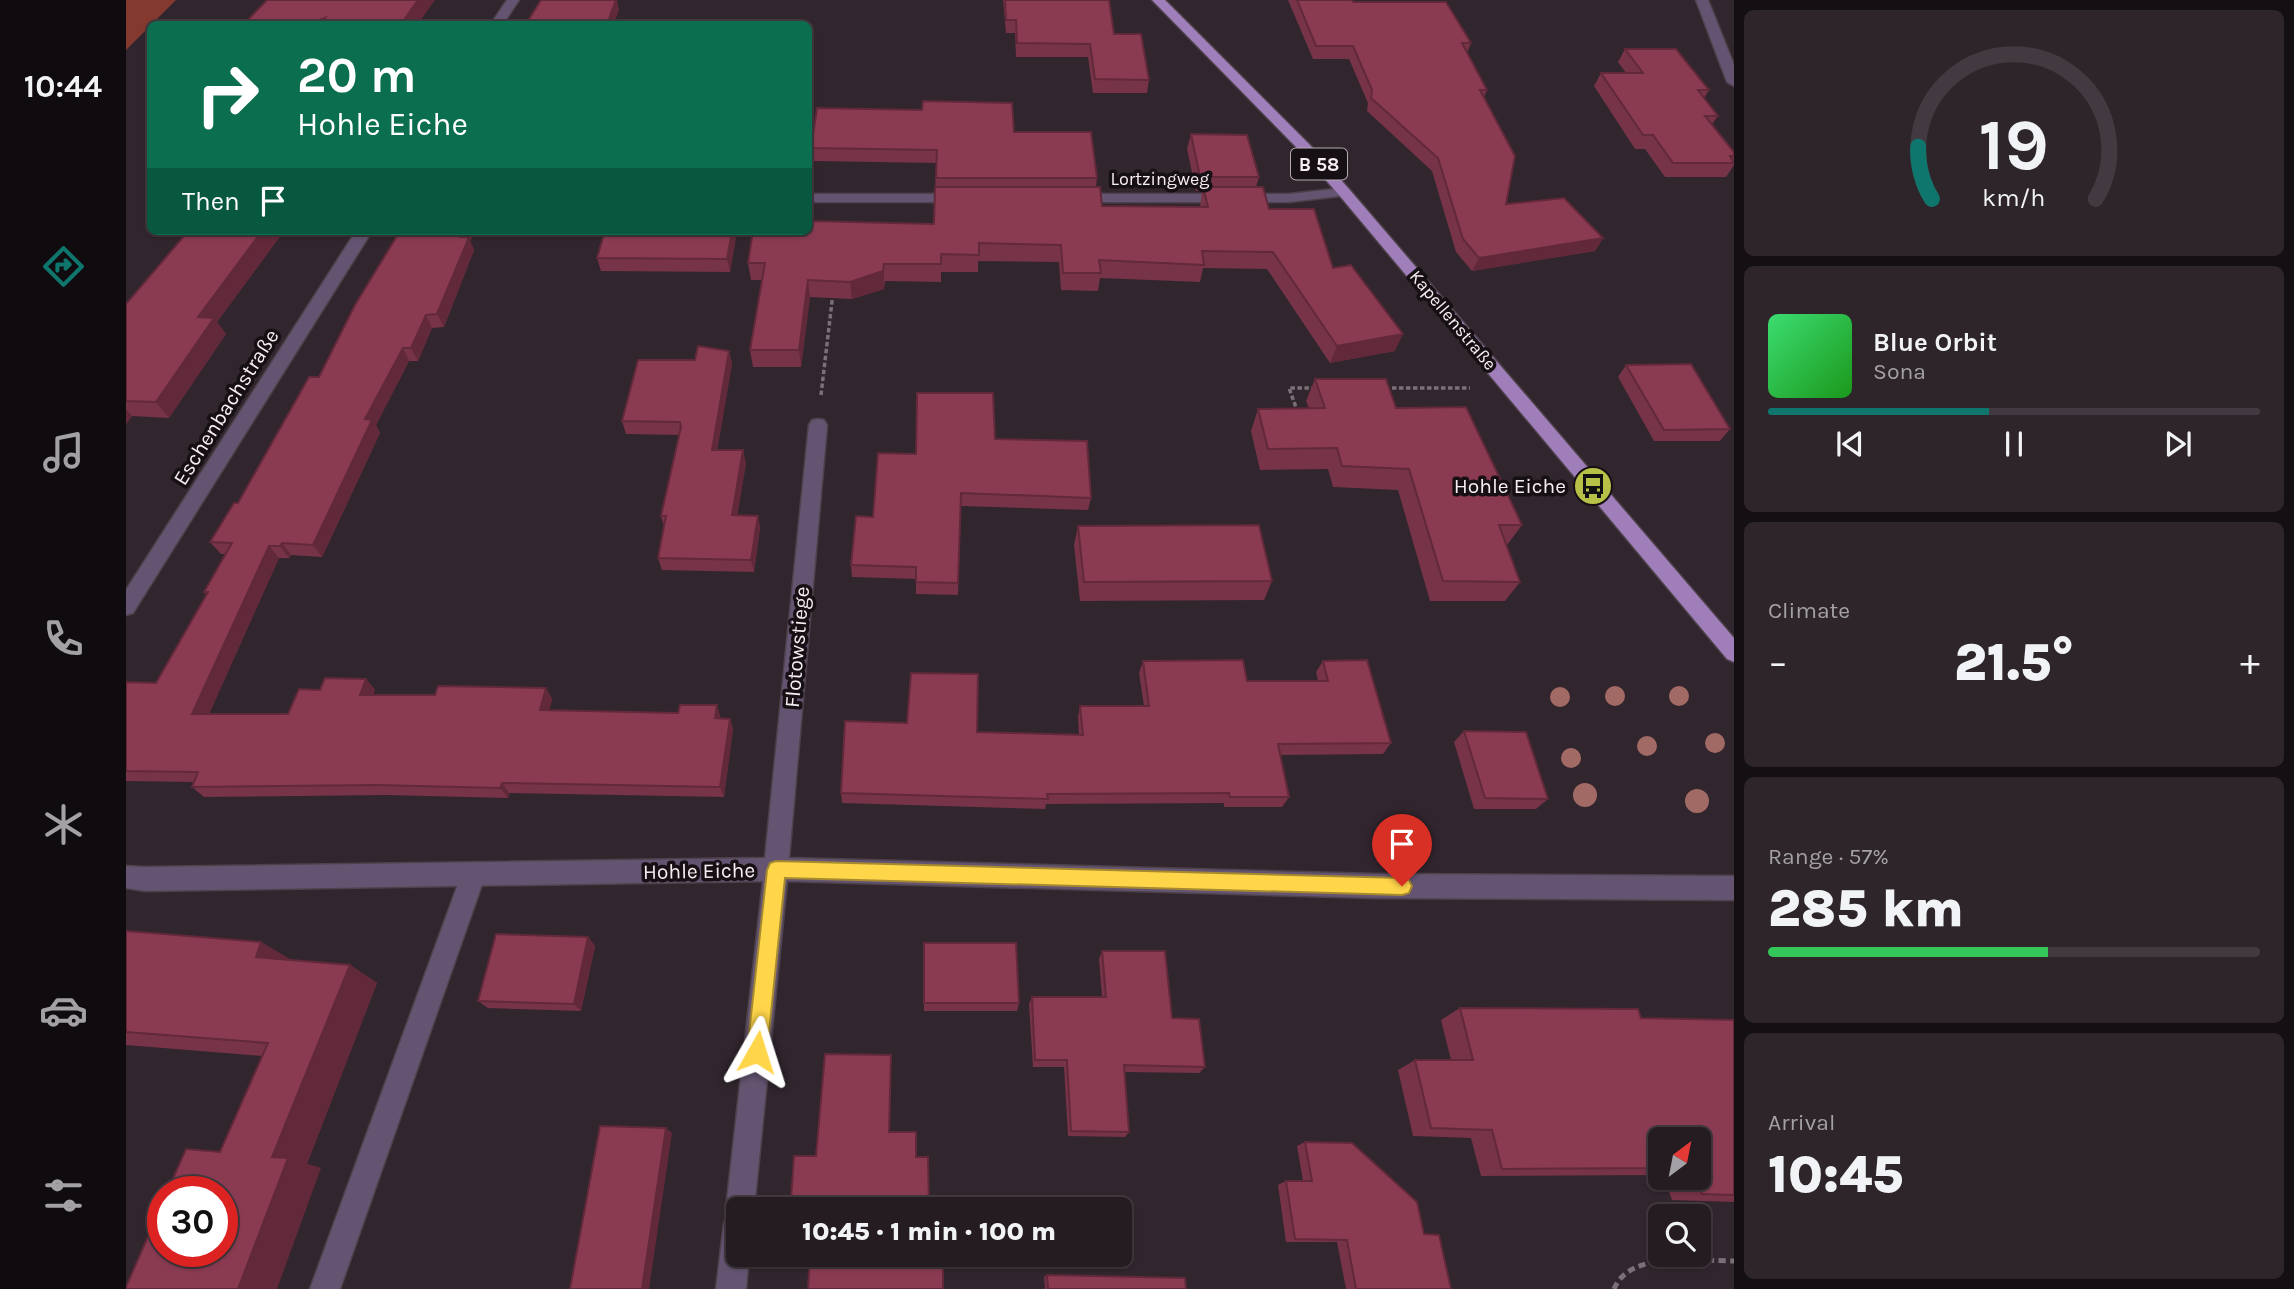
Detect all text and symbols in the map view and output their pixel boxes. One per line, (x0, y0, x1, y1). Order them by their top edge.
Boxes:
text: 20 m (297, 47, 417, 104)
icon: right (182, 49, 273, 140)
text: 10:44 (24, 68, 102, 105)
text: 19 (1979, 102, 2049, 187)
text: Hohle Eiche (297, 106, 468, 143)
road number: B 58 (1291, 148, 1347, 180)
street label: Lortzingweg (1111, 168, 1209, 190)
icon: arrive (254, 182, 292, 220)
text: km/h (1982, 183, 2046, 212)
text: Then (182, 186, 240, 217)
icon: directions (39, 242, 88, 291)
street label: Kapellenstraße (1405, 266, 1501, 374)
street label: Eschenbachstraße (168, 325, 284, 489)
text: Blue Orbit (1873, 327, 1997, 358)
text: Sona (1873, 358, 1926, 385)
icon: previous (1831, 425, 1869, 463)
icon: pause (1995, 425, 2033, 463)
icon: next (2159, 425, 2197, 463)
icon: music (39, 428, 88, 477)
bus stop icon: Hohle Eiche (1572, 465, 1614, 507)
place label: Hohle Eiche (1454, 474, 1566, 498)
street label: Flotowstiege (780, 585, 814, 709)
text: Climate (1768, 597, 1850, 624)
icon: phone (39, 614, 88, 663)
text: 21.5° (1954, 632, 2074, 693)
text: − (1768, 640, 1788, 685)
text: + (2240, 640, 2260, 685)
icon: climate (39, 800, 88, 849)
pin (1372, 814, 1432, 886)
icon: arrive (1383, 825, 1421, 863)
text: Range · 57% (1768, 843, 1889, 870)
street label: Hohle Eiche (643, 858, 755, 884)
text: 285 km (1768, 878, 1964, 939)
icon: car (39, 986, 88, 1035)
position arrow (720, 1015, 794, 1089)
text: Arrival (1768, 1109, 1835, 1136)
north arrow (1648, 1127, 1712, 1190)
map controls (1648, 1127, 1711, 1267)
text: 10:45 (1768, 1144, 1903, 1205)
icon: filters (39, 1171, 88, 1220)
speed limit sign: 30 (147, 1176, 238, 1267)
button: search (1648, 1204, 1711, 1267)
text: 10:45 · 1 min · 100 m (802, 1216, 1056, 1247)

